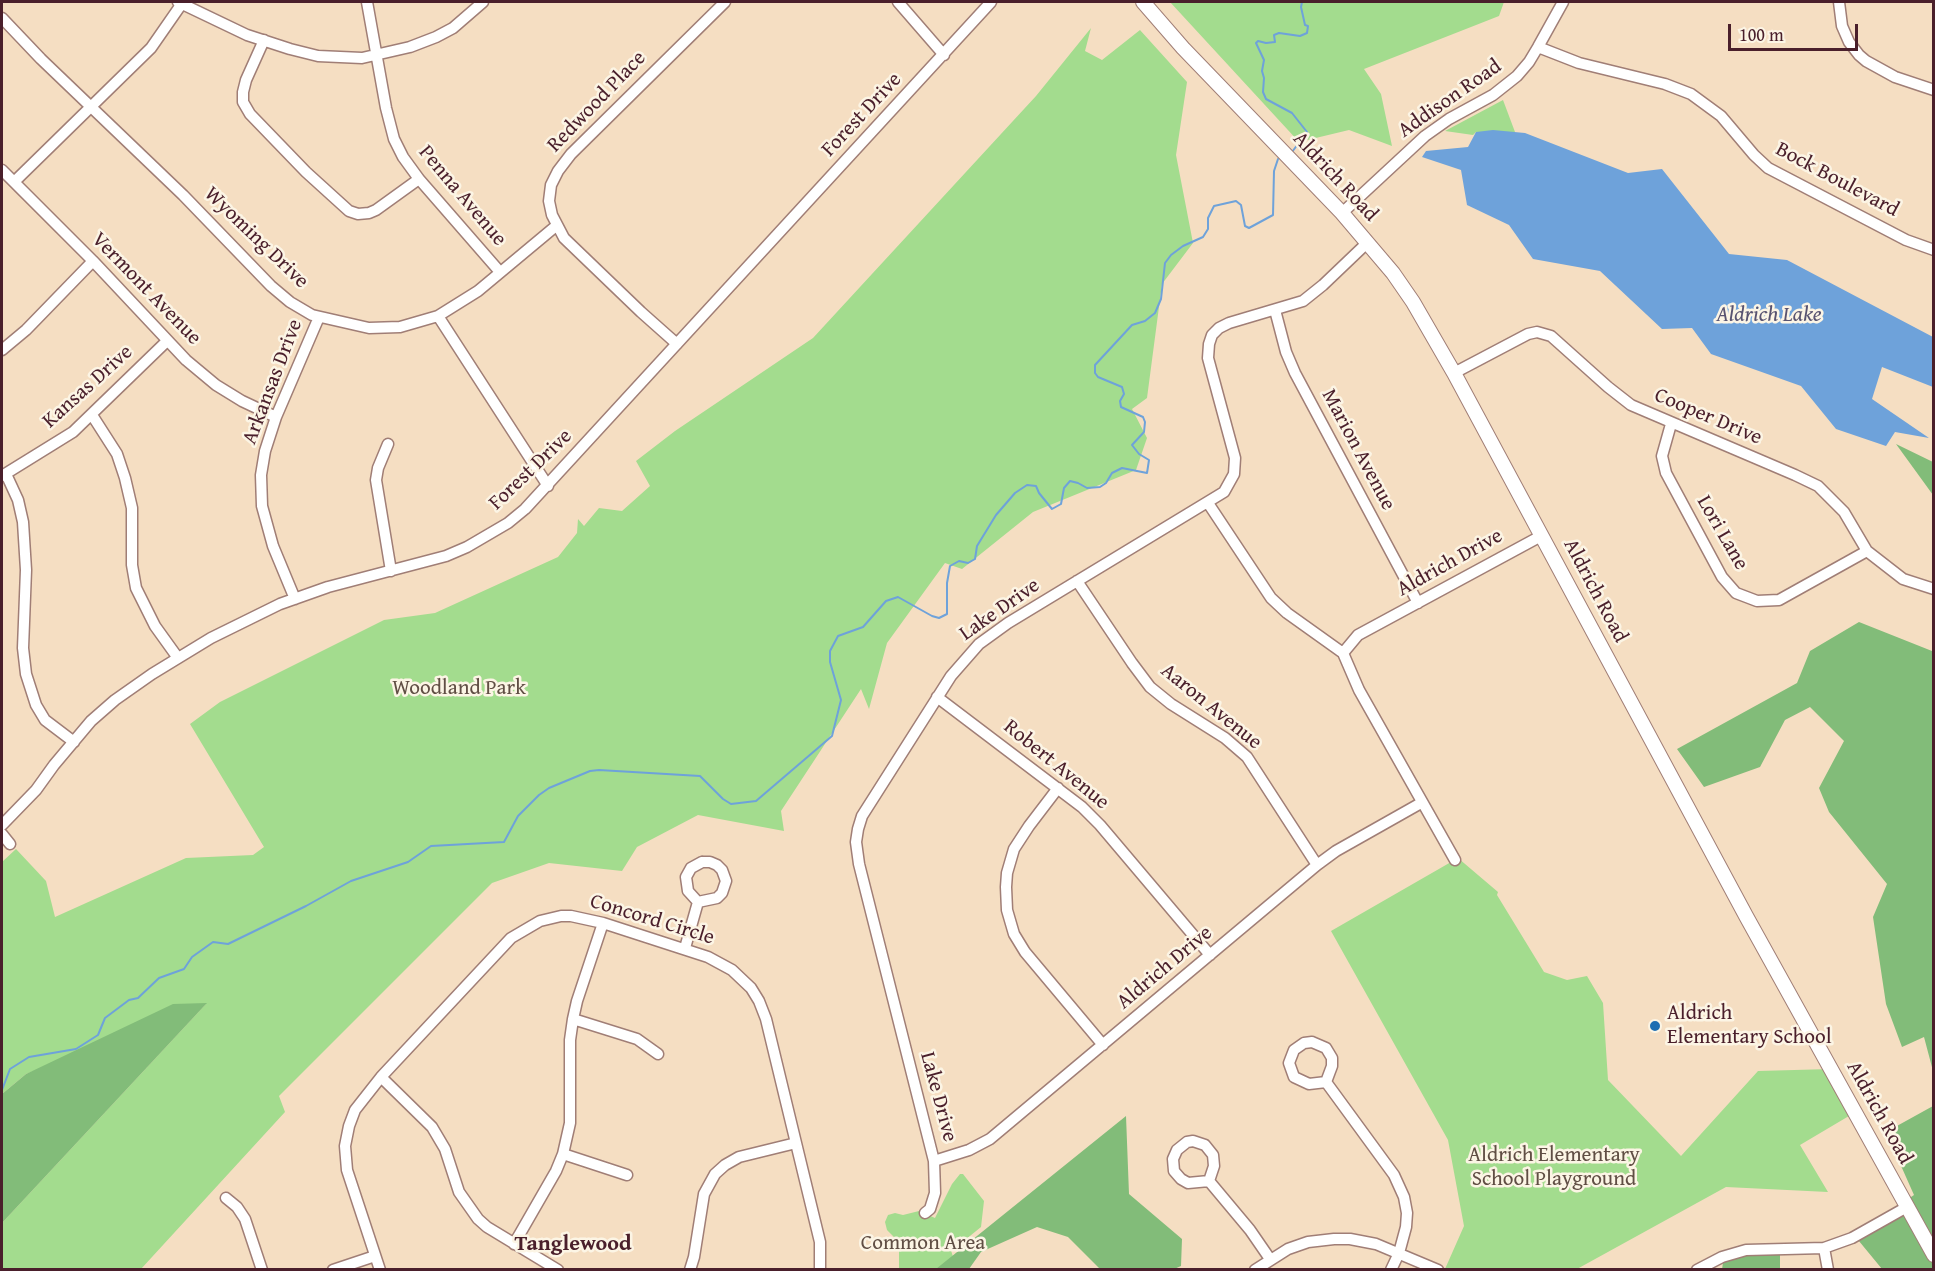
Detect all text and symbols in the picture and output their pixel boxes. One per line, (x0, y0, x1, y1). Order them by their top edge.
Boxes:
scale bar (1731, 12, 1862, 50)
text: 100 m (1739, 21, 1784, 48)
street label: Redwood Place (542, 46, 652, 158)
street label: Addison Road (1393, 54, 1507, 144)
street label: Forest Drive (817, 68, 907, 162)
street label: Aldrich Road (1287, 127, 1383, 227)
street label: Bock Boulevard (1771, 137, 1903, 223)
street label: Penna Avenue (413, 140, 511, 252)
street label: Wyoming Drive (198, 182, 314, 294)
street label: Vermont Avenue (86, 227, 206, 351)
water label: Aldrich Lake (1716, 302, 1822, 328)
street label: Arkansas Drive (238, 316, 308, 448)
street label: Kansas Drive (38, 340, 138, 434)
street label: Cooper Drive (1650, 383, 1766, 451)
street label: Marion Avenue (1316, 385, 1400, 515)
street label: Forest Drive (484, 424, 578, 516)
street label: Lori Lane (1691, 491, 1753, 575)
street label: Aldrich Drive (1393, 524, 1507, 602)
street label: Aldrich Road (1557, 535, 1633, 647)
street label: Lake Drive (955, 573, 1045, 647)
street label: Aaron Avenue (1155, 659, 1267, 755)
park label: Woodland Park (392, 676, 526, 702)
street label: Robert Avenue (998, 715, 1114, 815)
street label: Concord Circle (587, 889, 717, 951)
street label: Aldrich Drive (1112, 921, 1218, 1015)
place label: Aldrich Elementary School (1667, 1001, 1832, 1051)
marker: Aldrich Elementary School (1648, 1019, 1662, 1033)
street label: Lake Drive (914, 1049, 962, 1145)
street label: Aldrich Road (1840, 1057, 1918, 1169)
park label: Aldrich Elementary School Playground (1468, 1143, 1640, 1193)
district label: Tanglewood (514, 1231, 632, 1257)
park label: Common Area (861, 1231, 985, 1257)

